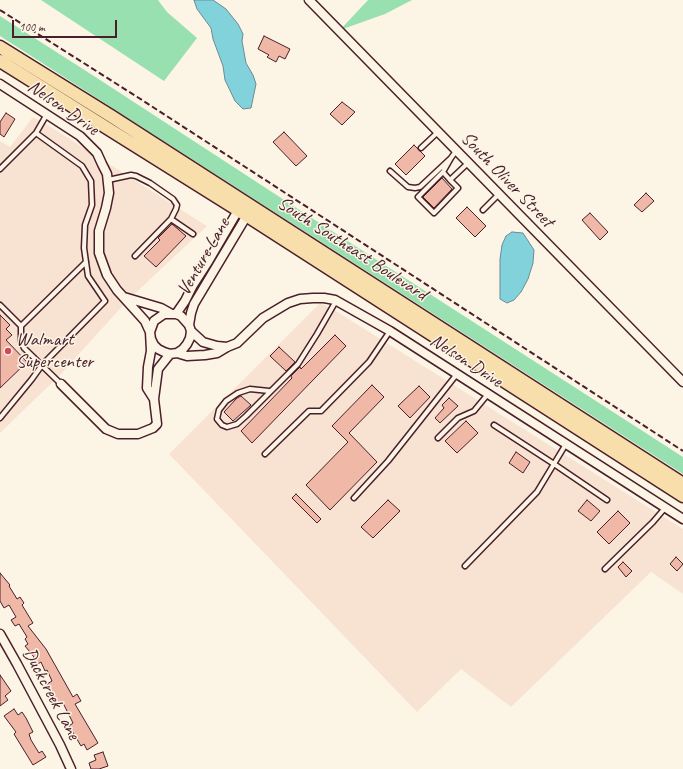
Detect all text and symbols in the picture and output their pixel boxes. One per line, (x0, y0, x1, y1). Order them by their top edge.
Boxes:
scale bar (14, 12, 119, 38)
text: 100 m (19, 19, 45, 35)
street label: Nelson Drive (23, 75, 103, 141)
street label: South Oliver Street (456, 127, 558, 233)
street label: South Southeast Boulevard (273, 192, 431, 306)
street label: Venture Lane (173, 214, 235, 300)
place label: Walmart Supercenter (16, 329, 93, 373)
street label: Nelson Drive (426, 329, 506, 393)
marker: Walmart Supercenter (3, 346, 13, 356)
street label: Duckcreek Lane (17, 644, 85, 744)

